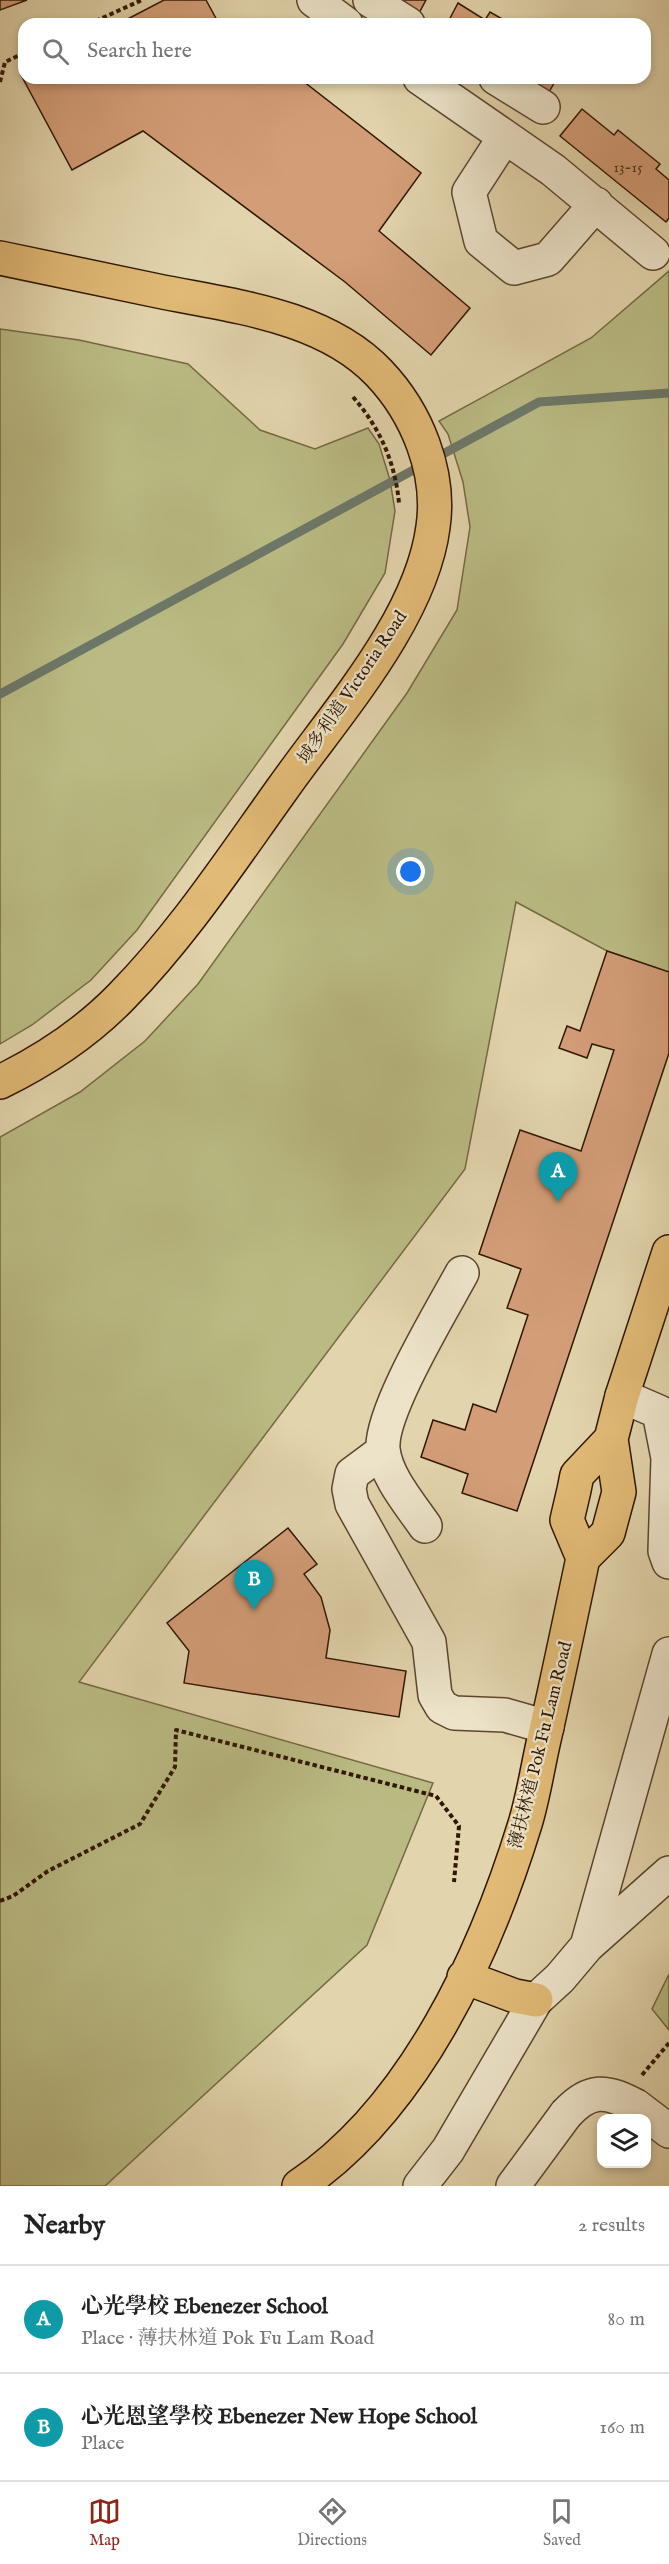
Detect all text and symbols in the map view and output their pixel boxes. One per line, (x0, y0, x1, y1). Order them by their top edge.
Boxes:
search box (18, 18, 651, 84)
icon: search (39, 35, 72, 68)
text: Search here (87, 37, 192, 65)
house number: 13-15 (613, 158, 643, 177)
street label: 域多利道 Victoria Road (293, 607, 413, 769)
your location (396, 857, 425, 886)
pin: A (538, 1152, 578, 1202)
pin: B (234, 1560, 274, 1610)
street label: 薄扶林道 Pok Fu Lam Road (505, 1639, 578, 1851)
map controls (597, 2114, 651, 2168)
button: layers (597, 2114, 651, 2168)
text: Nearby (24, 2209, 105, 2242)
text: 2 results (578, 2213, 645, 2238)
text: 心光學校 Ebenezer School (81, 2293, 328, 2321)
text: A (37, 2307, 50, 2332)
text: 80 m (608, 2307, 645, 2332)
text: Place · 薄扶林道 Pok Fu Lam Road (81, 2326, 374, 2351)
text: 心光恩望學校 Ebenezer New Hope School (81, 2403, 477, 2431)
text: B (37, 2415, 50, 2440)
text: 160 m (599, 2415, 645, 2440)
text: Place (81, 2431, 124, 2456)
tab: Map (88, 2495, 121, 2551)
tab: Directions (297, 2495, 367, 2551)
tab: Saved (543, 2495, 581, 2551)

